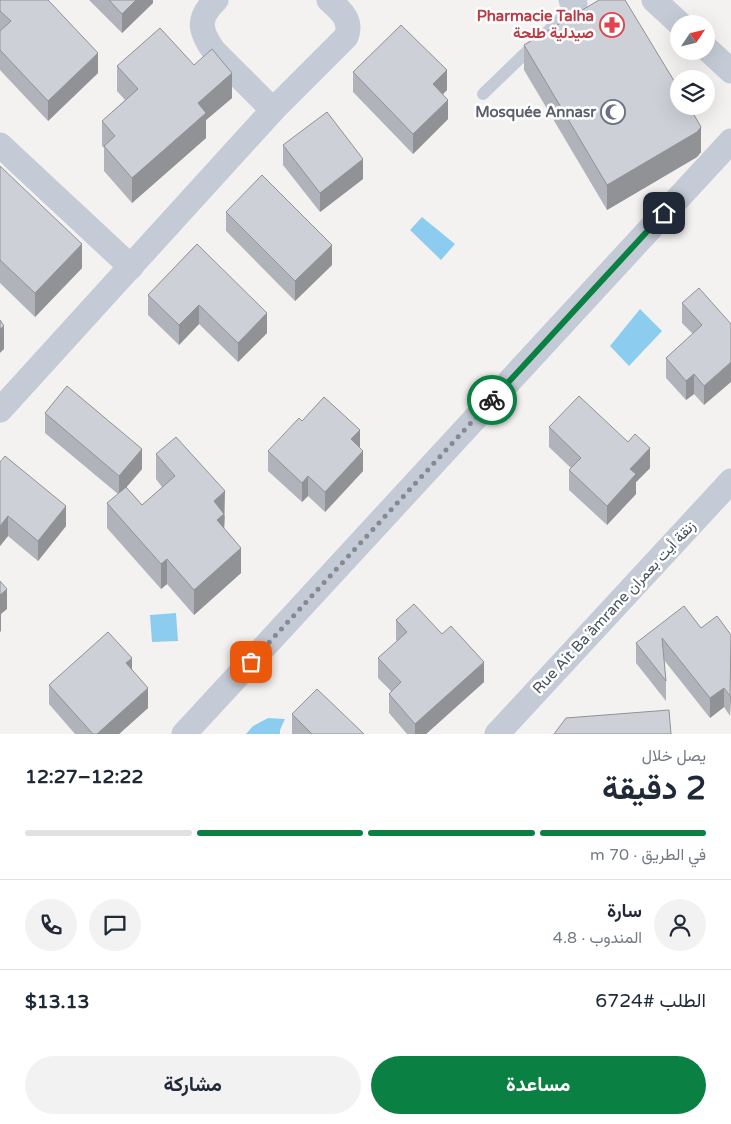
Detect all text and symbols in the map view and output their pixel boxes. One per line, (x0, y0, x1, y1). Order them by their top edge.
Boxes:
place label: Pharmacie Talha صيدلية طلحة (477, 7, 594, 42)
pharmacy icon: Pharmacie Talha صيدلية طلحة (599, 12, 625, 38)
north arrow (670, 15, 715, 60)
map controls (670, 15, 715, 115)
button: layers (670, 70, 715, 115)
mosque icon: Mosquée Annasr (600, 99, 626, 125)
place label: Mosquée Annasr (475, 103, 596, 122)
pin (643, 192, 685, 234)
icon: home (650, 199, 678, 227)
courier (467, 375, 517, 425)
icon: bike (478, 386, 506, 414)
street label: Rue Ait Ba´âmrane زنقة أيت بعمران (529, 517, 699, 697)
pin (230, 641, 272, 683)
icon: bag (237, 648, 265, 676)
text: يصل خلال (642, 746, 706, 766)
text: 12:22–12:27 (25, 766, 143, 788)
text: 2 دقيقة (602, 770, 706, 808)
text: في الطريق · 70 m (590, 845, 706, 865)
button: phone (25, 899, 77, 951)
button: chat (89, 899, 141, 951)
button: person (654, 899, 706, 951)
text: سارة (607, 900, 642, 922)
text: المندوب · 4.8 (553, 928, 642, 948)
text: الطلب #6724 (595, 990, 706, 1012)
text: $13.13 (25, 991, 89, 1013)
button: مشاركة (25, 1056, 361, 1114)
button: مساعدة (371, 1056, 706, 1114)

